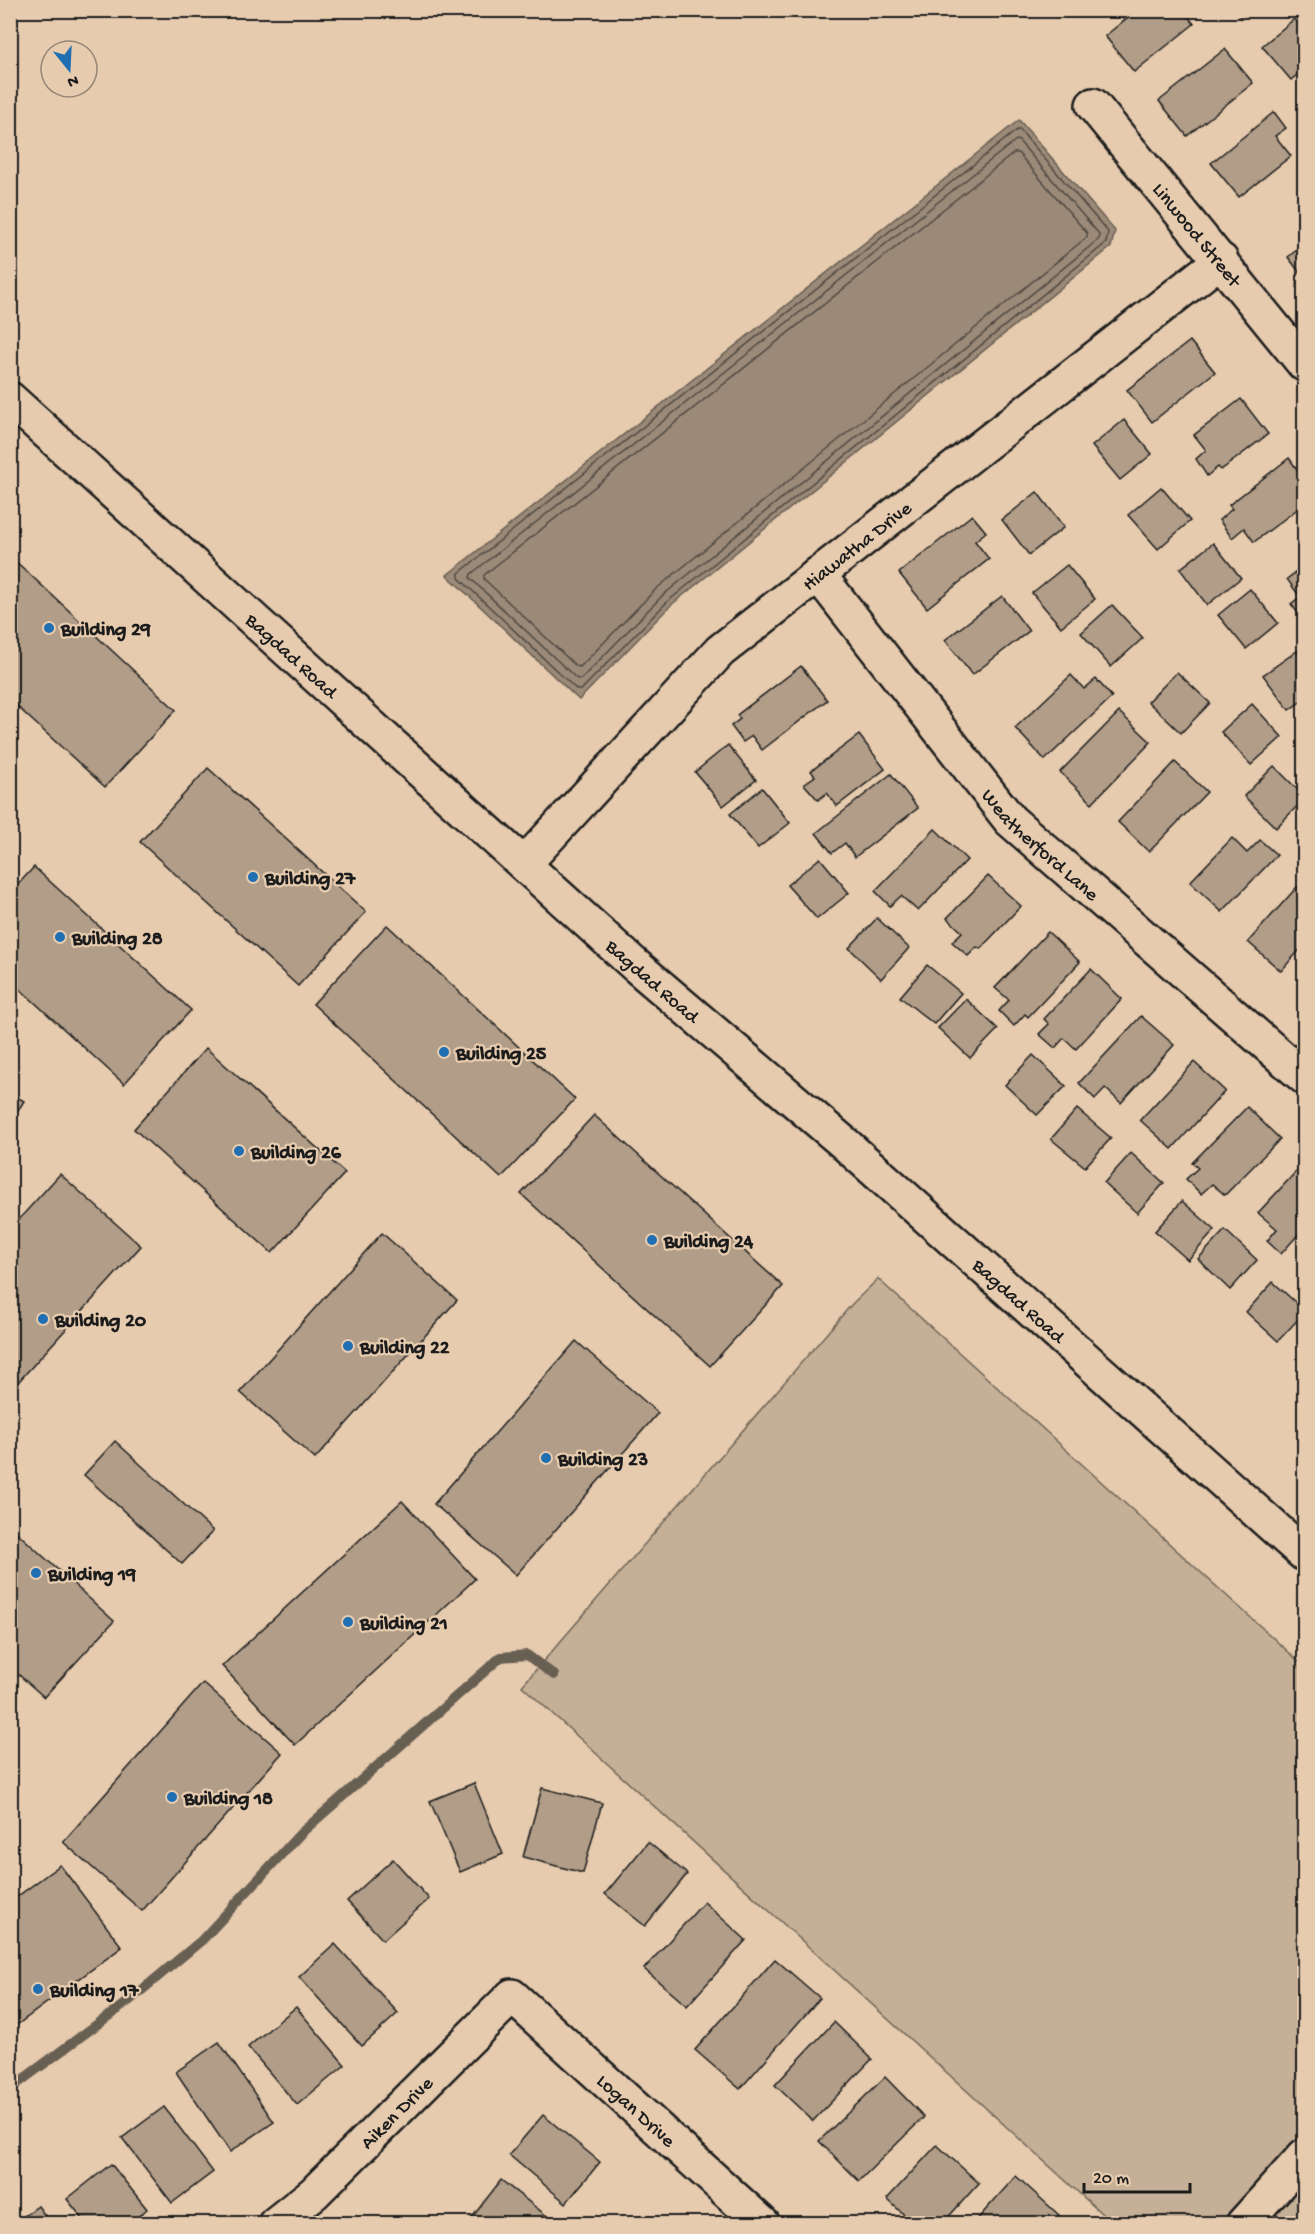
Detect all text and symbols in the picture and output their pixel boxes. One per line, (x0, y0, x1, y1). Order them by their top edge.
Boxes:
north arrow (39, 39, 99, 99)
text: N (64, 69, 80, 91)
street label: Linwood Street (1146, 179, 1245, 294)
street label: Hiawatha Drive (799, 498, 918, 597)
street label: Bagdad Road (239, 609, 342, 706)
place label: Building 29 (60, 620, 151, 643)
marker: Building 29 (42, 621, 56, 635)
street label: Weatherford Lane (975, 785, 1103, 908)
place label: Building 27 (264, 869, 357, 892)
marker: Building 27 (246, 870, 260, 884)
place label: Building 28 (71, 929, 163, 952)
marker: Building 28 (53, 930, 67, 944)
street label: Bagdad Road (599, 936, 704, 1031)
place label: Building 25 (455, 1044, 547, 1067)
marker: Building 25 (437, 1045, 451, 1059)
place label: Building 26 (250, 1143, 342, 1166)
marker: Building 26 (232, 1144, 246, 1158)
place label: Building 24 (663, 1232, 754, 1255)
marker: Building 24 (645, 1233, 659, 1247)
street label: Bagdad Road (966, 1255, 1070, 1351)
place label: Building 20 (54, 1311, 147, 1334)
marker: Building 20 (36, 1312, 50, 1326)
place label: Building 22 (359, 1338, 450, 1361)
marker: Building 22 (341, 1339, 355, 1353)
place label: Building 23 (557, 1450, 648, 1473)
marker: Building 23 (539, 1451, 553, 1465)
place label: Building 19 (47, 1565, 136, 1588)
marker: Building 19 (29, 1566, 43, 1580)
place label: Building 21 (359, 1614, 448, 1637)
marker: Building 21 (341, 1615, 355, 1629)
place label: Building 18 (183, 1789, 273, 1812)
marker: Building 18 (165, 1790, 179, 1804)
place label: Building 17 (49, 1981, 140, 2004)
marker: Building 17 (31, 1982, 45, 1996)
street label: Logan Drive (591, 2071, 679, 2154)
street label: Aiken Drive (357, 2073, 440, 2155)
scale bar (1084, 2156, 1190, 2194)
text: 20 m (1093, 2169, 1129, 2190)

